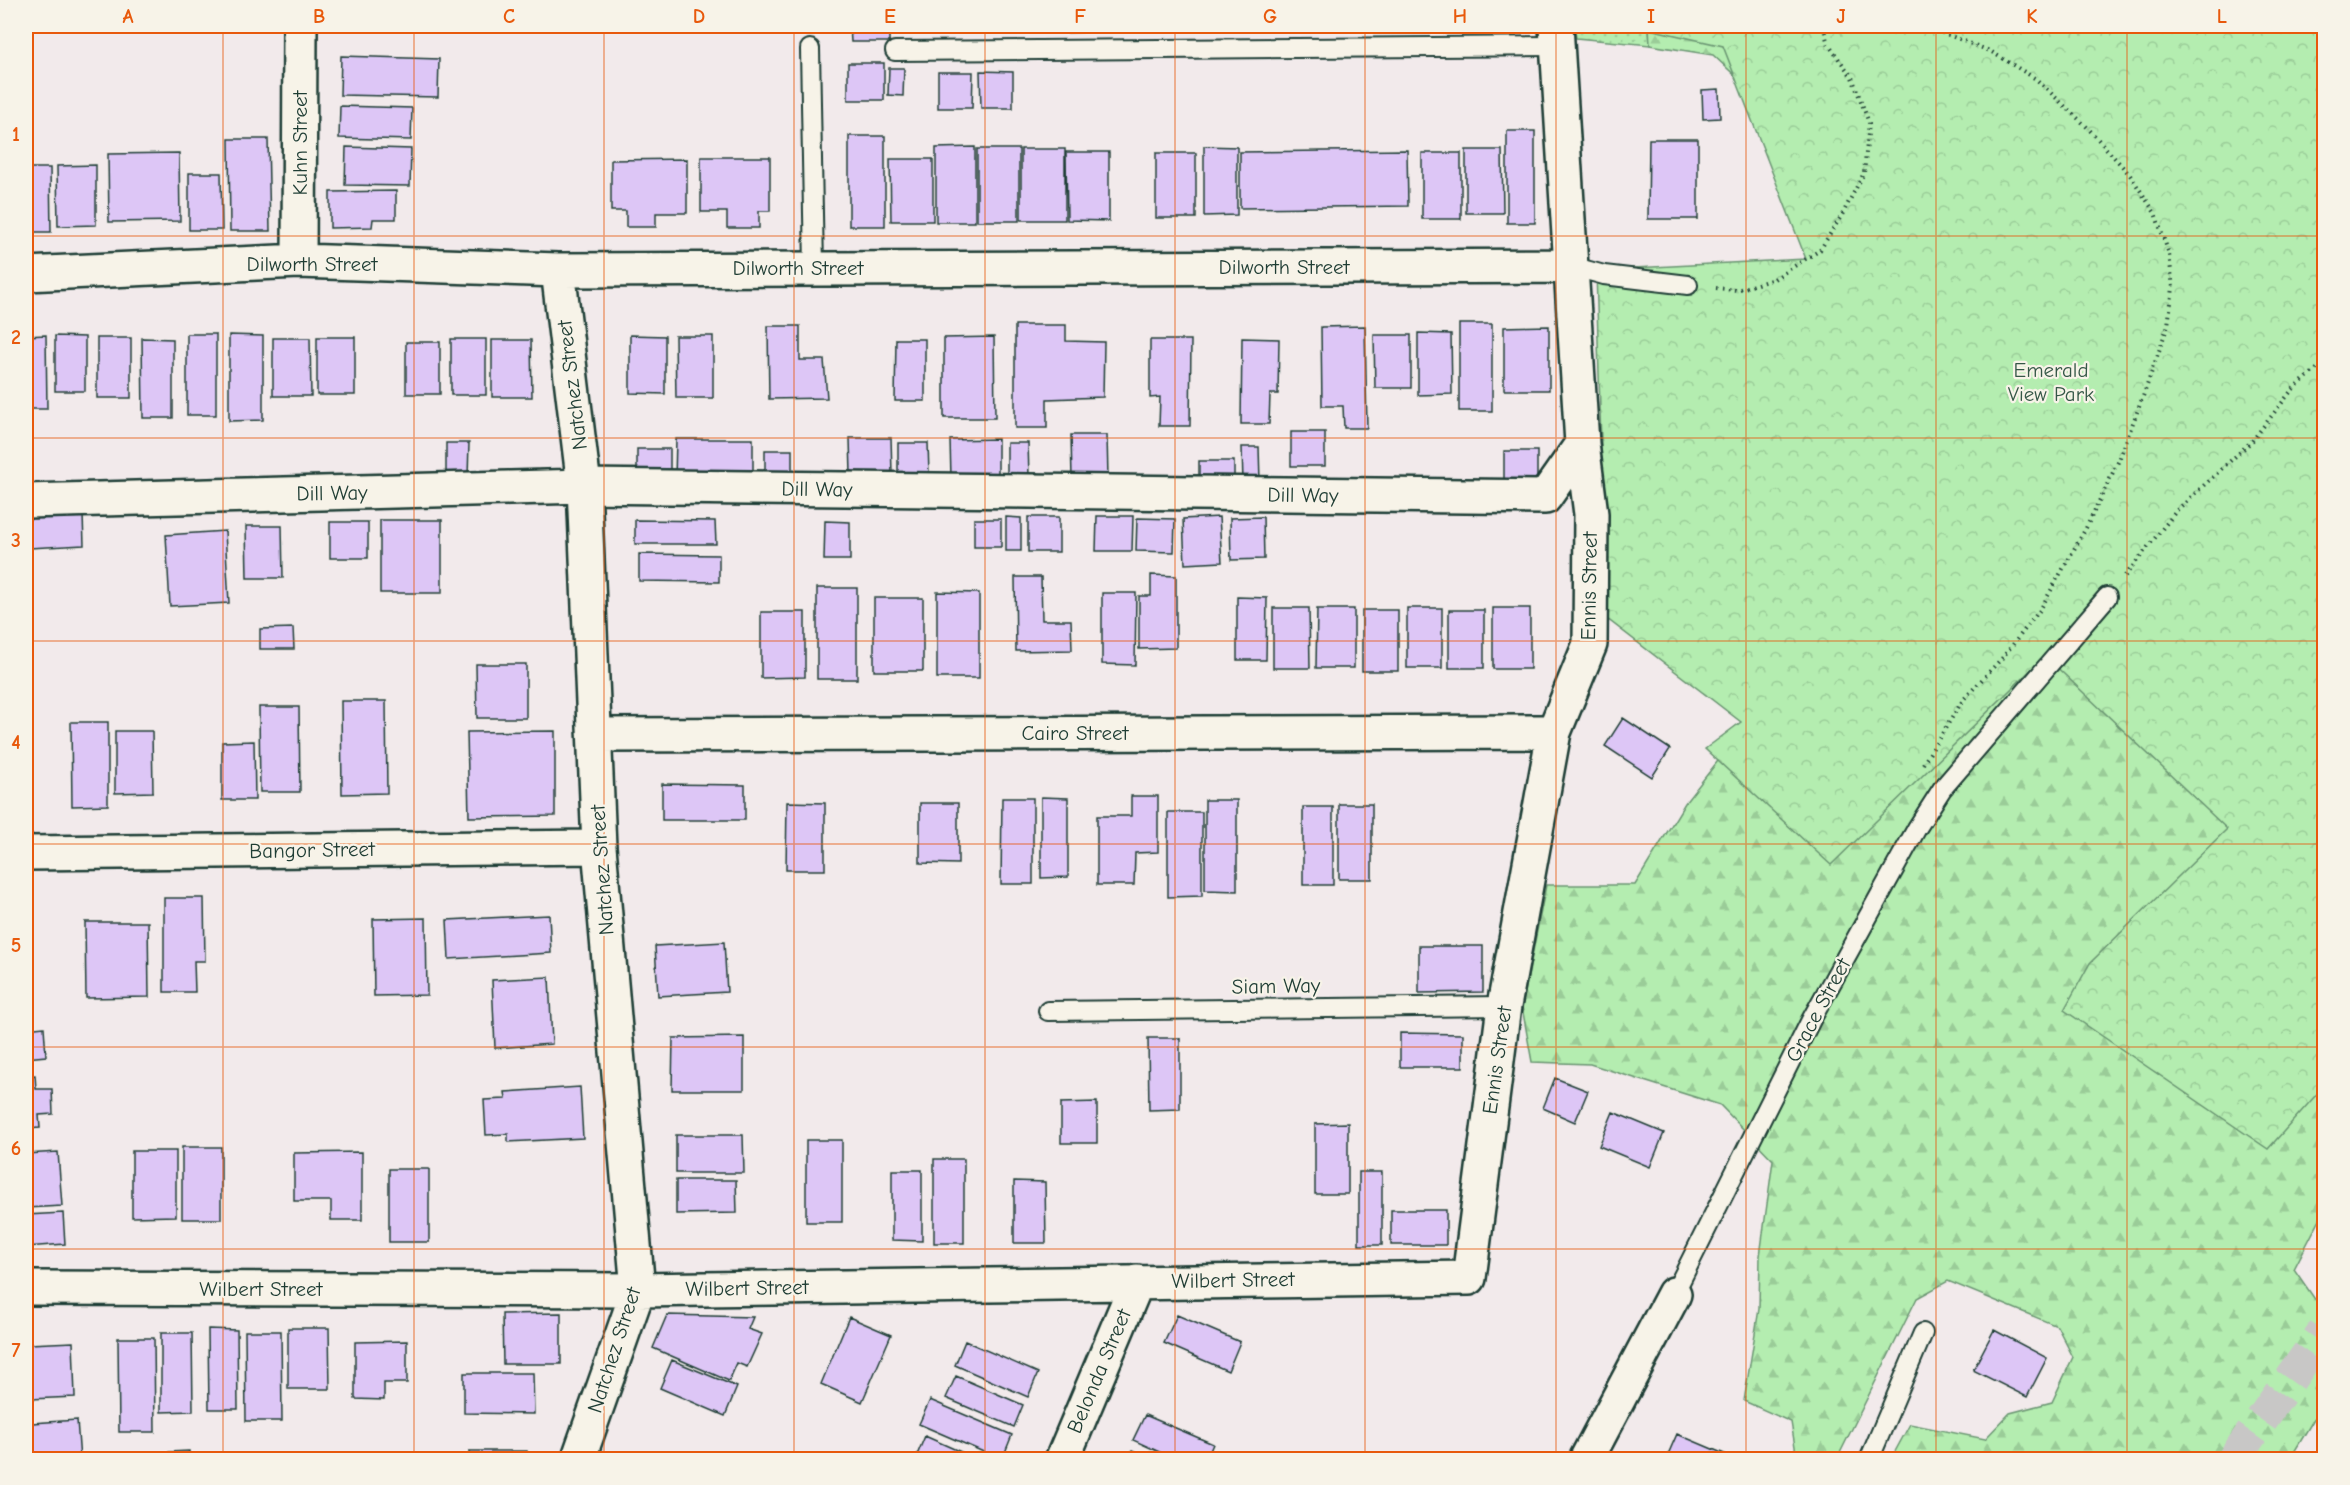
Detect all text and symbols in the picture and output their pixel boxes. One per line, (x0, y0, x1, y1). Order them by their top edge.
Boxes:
text: A (122, 5, 134, 28)
text: B (313, 5, 325, 28)
text: C (503, 5, 515, 28)
text: D (693, 5, 705, 28)
text: E (884, 5, 896, 28)
text: F (1074, 5, 1086, 28)
text: G (1263, 5, 1277, 28)
text: H (1453, 5, 1467, 28)
text: I (1647, 5, 1655, 28)
text: J (1836, 5, 1846, 28)
text: K (2026, 5, 2038, 28)
text: L (2217, 5, 2227, 28)
street label: Kuhn Street (288, 90, 312, 195)
text: 1 (12, 123, 20, 146)
street label: Dilworth Street (246, 252, 379, 276)
street label: Dilworth Street (1218, 255, 1351, 279)
street label: Dilworth Street (732, 256, 865, 280)
street label: Natchez Street (552, 318, 592, 451)
text: 2 (11, 326, 21, 349)
park label: Emerald View Park (2008, 358, 2094, 406)
street label: Dill Way (781, 476, 853, 502)
street label: Dill Way (296, 480, 368, 506)
street label: Dill Way (1267, 482, 1339, 508)
text: 3 (11, 529, 21, 552)
street label: Ennis Street (1576, 530, 1602, 641)
street label: Cairo Street (1021, 721, 1130, 745)
text: 4 (11, 731, 21, 754)
street label: Natchez Street (585, 803, 619, 936)
street label: Bangor Street (249, 837, 376, 863)
text: 5 (11, 934, 21, 957)
street label: Grace Street (1781, 953, 1856, 1066)
street label: Siam Way (1232, 973, 1321, 999)
street label: Ennis Street (1478, 1003, 1517, 1116)
text: 6 (11, 1137, 21, 1160)
street label: Wilbert Street (1171, 1267, 1296, 1293)
street label: Wilbert Street (685, 1275, 810, 1301)
street label: Wilbert Street (199, 1277, 324, 1301)
street label: Natchez Street (582, 1283, 646, 1416)
street label: Belonda Street (1062, 1304, 1136, 1437)
text: 7 (12, 1339, 21, 1362)

